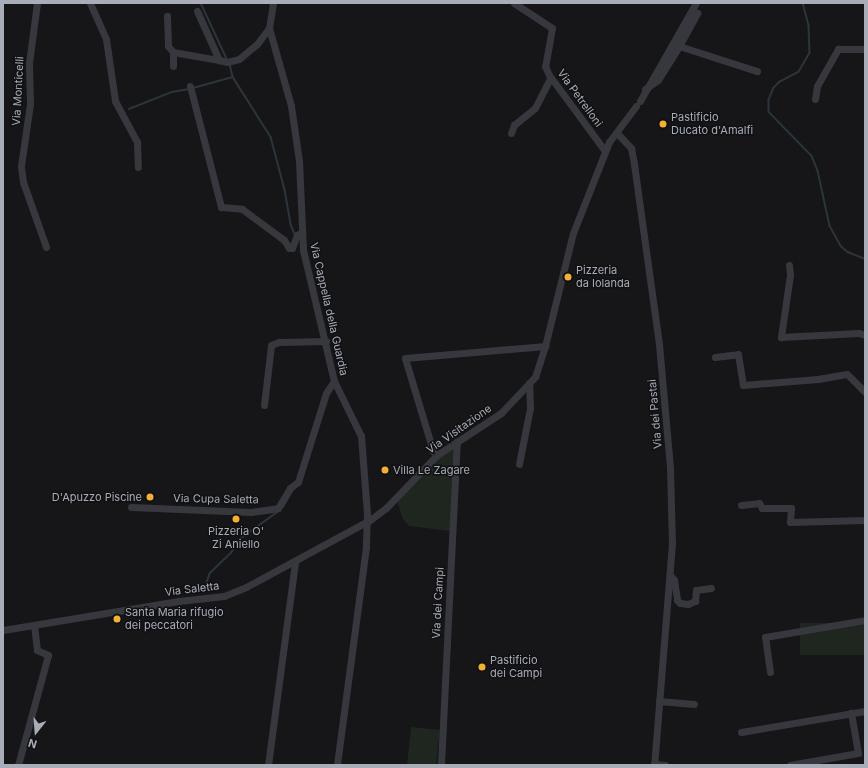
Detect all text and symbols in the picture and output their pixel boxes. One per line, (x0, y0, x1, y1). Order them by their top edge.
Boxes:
street label: Via Monticelli (10, 56, 26, 126)
street label: Via Petrelloni (555, 67, 605, 129)
place label: Pastificio Ducato d'Amalfi (671, 111, 753, 137)
marker: Pastificio Ducato d'Amalfi (658, 119, 668, 129)
street label: Via Cappella della Guardia (307, 241, 351, 377)
place label: Pizzeria da Iolanda (576, 264, 630, 290)
marker: Pizzeria da Iolanda (563, 272, 573, 282)
street label: Via dei Pastai (645, 379, 665, 449)
street label: Via Visitazione (424, 402, 494, 456)
place label: Villa Le Zagare (393, 463, 470, 477)
marker: Villa Le Zagare (380, 465, 390, 475)
place label: D'Apuzzo Piscine (52, 490, 142, 504)
marker: D'Apuzzo Piscine (145, 492, 155, 502)
street label: Via Cupa Saletta (173, 492, 259, 506)
marker: Pizzeria O' Zi Aniello (231, 514, 241, 524)
place label: Pizzeria O' Zi Aniello (208, 525, 264, 551)
street label: Via dei Campi (430, 567, 446, 639)
street label: Via Saletta (164, 579, 220, 599)
place label: Santa Maria rifugio dei peccatori (125, 606, 224, 632)
marker: Santa Maria rifugio dei peccatori (112, 614, 122, 624)
place label: Pastificio dei Campi (490, 654, 542, 680)
marker: Pastificio dei Campi (477, 662, 487, 672)
north arrow (16, 712, 56, 752)
text: N (26, 736, 39, 751)

